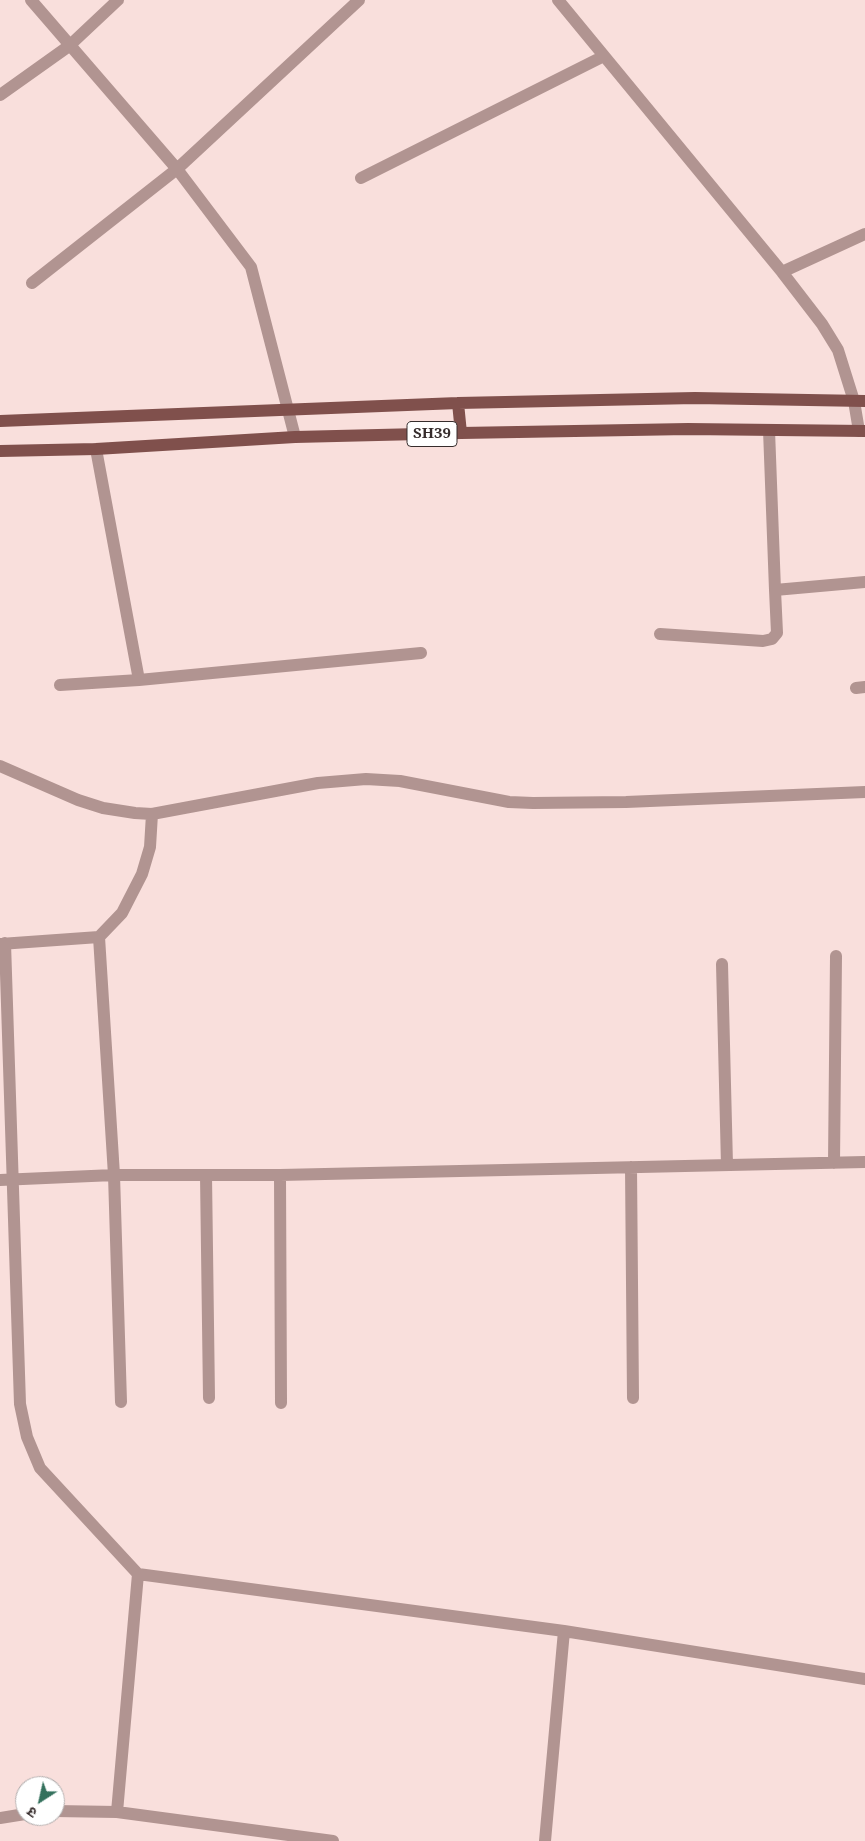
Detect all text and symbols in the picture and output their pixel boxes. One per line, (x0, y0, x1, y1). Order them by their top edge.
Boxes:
road number: SH39 (407, 422, 457, 446)
north arrow (15, 1776, 65, 1826)
text: उ (23, 1803, 40, 1823)

